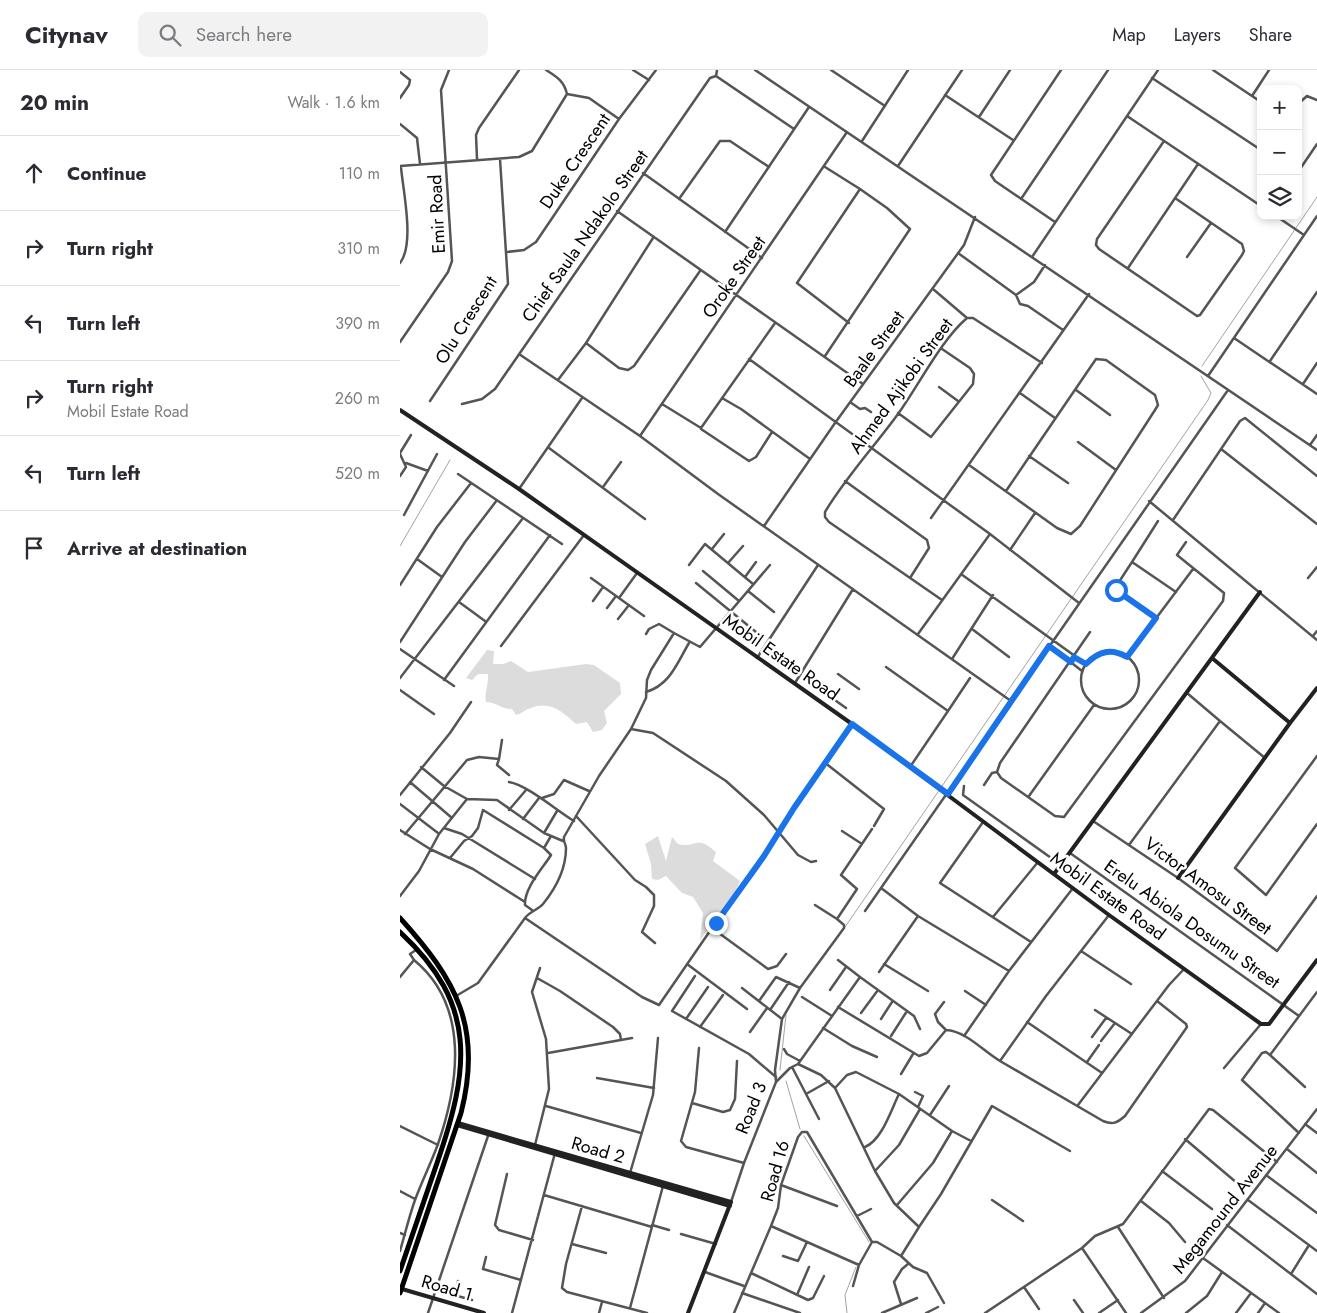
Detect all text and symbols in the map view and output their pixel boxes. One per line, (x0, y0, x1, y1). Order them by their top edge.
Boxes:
search box (138, 12, 488, 57)
text: Citynav (25, 17, 108, 52)
icon: search (156, 21, 184, 49)
text: Search here (196, 21, 292, 48)
text: Map (1112, 22, 1146, 48)
text: Layers (1174, 22, 1221, 48)
text: Share (1249, 22, 1292, 48)
map controls (1257, 85, 1302, 220)
button: + (1257, 85, 1302, 130)
text: 20 min (20, 88, 89, 118)
text: Walk · 1.6 km (287, 91, 380, 114)
street label: Duke Crescent (533, 107, 617, 214)
button: − (1257, 130, 1302, 175)
street label: Chief Saula Ndakolo Street (516, 144, 655, 327)
icon: ahead (20, 159, 48, 187)
text: Continue (67, 160, 146, 187)
text: 110 m (339, 162, 380, 185)
street label: Emir Road (422, 174, 452, 254)
button: layers (1257, 175, 1302, 220)
street label: Oroke Street (696, 230, 772, 323)
icon: right (20, 234, 48, 262)
text: Turn right (67, 235, 153, 262)
text: 310 m (337, 237, 380, 260)
street label: Olu Crescent (429, 270, 504, 369)
street label: Baale Street (837, 305, 911, 393)
icon: left (20, 309, 48, 337)
text: Turn left (67, 310, 140, 337)
text: 390 m (335, 312, 380, 335)
street label: Ahmed Ajikobi Street (843, 312, 960, 459)
text: Turn right (67, 373, 153, 400)
icon: right (20, 384, 48, 412)
text: 260 m (335, 387, 380, 410)
text: Mobil Estate Road (67, 400, 189, 423)
icon: left (20, 459, 48, 487)
text: Turn left (67, 460, 140, 487)
text: 520 m (335, 462, 380, 485)
icon: arrive (20, 534, 48, 562)
text: Arrive at destination (67, 535, 247, 562)
route start (1105, 579, 1128, 602)
street label: Mobil Estate Road (717, 607, 845, 707)
street label: Victor Amosu Street (1139, 831, 1278, 941)
street label: Mobil Estate Road (1045, 845, 1171, 947)
street label: Erelu Abiola Dosumu Street (1099, 853, 1286, 995)
route end (705, 912, 728, 935)
street label: Road 3 (729, 1078, 773, 1138)
street label: Road 2 (568, 1130, 628, 1170)
street label: Road 16 (754, 1137, 796, 1205)
street label: Megamound Avenue (1166, 1139, 1284, 1279)
street label: Road 1 (418, 1268, 476, 1308)

